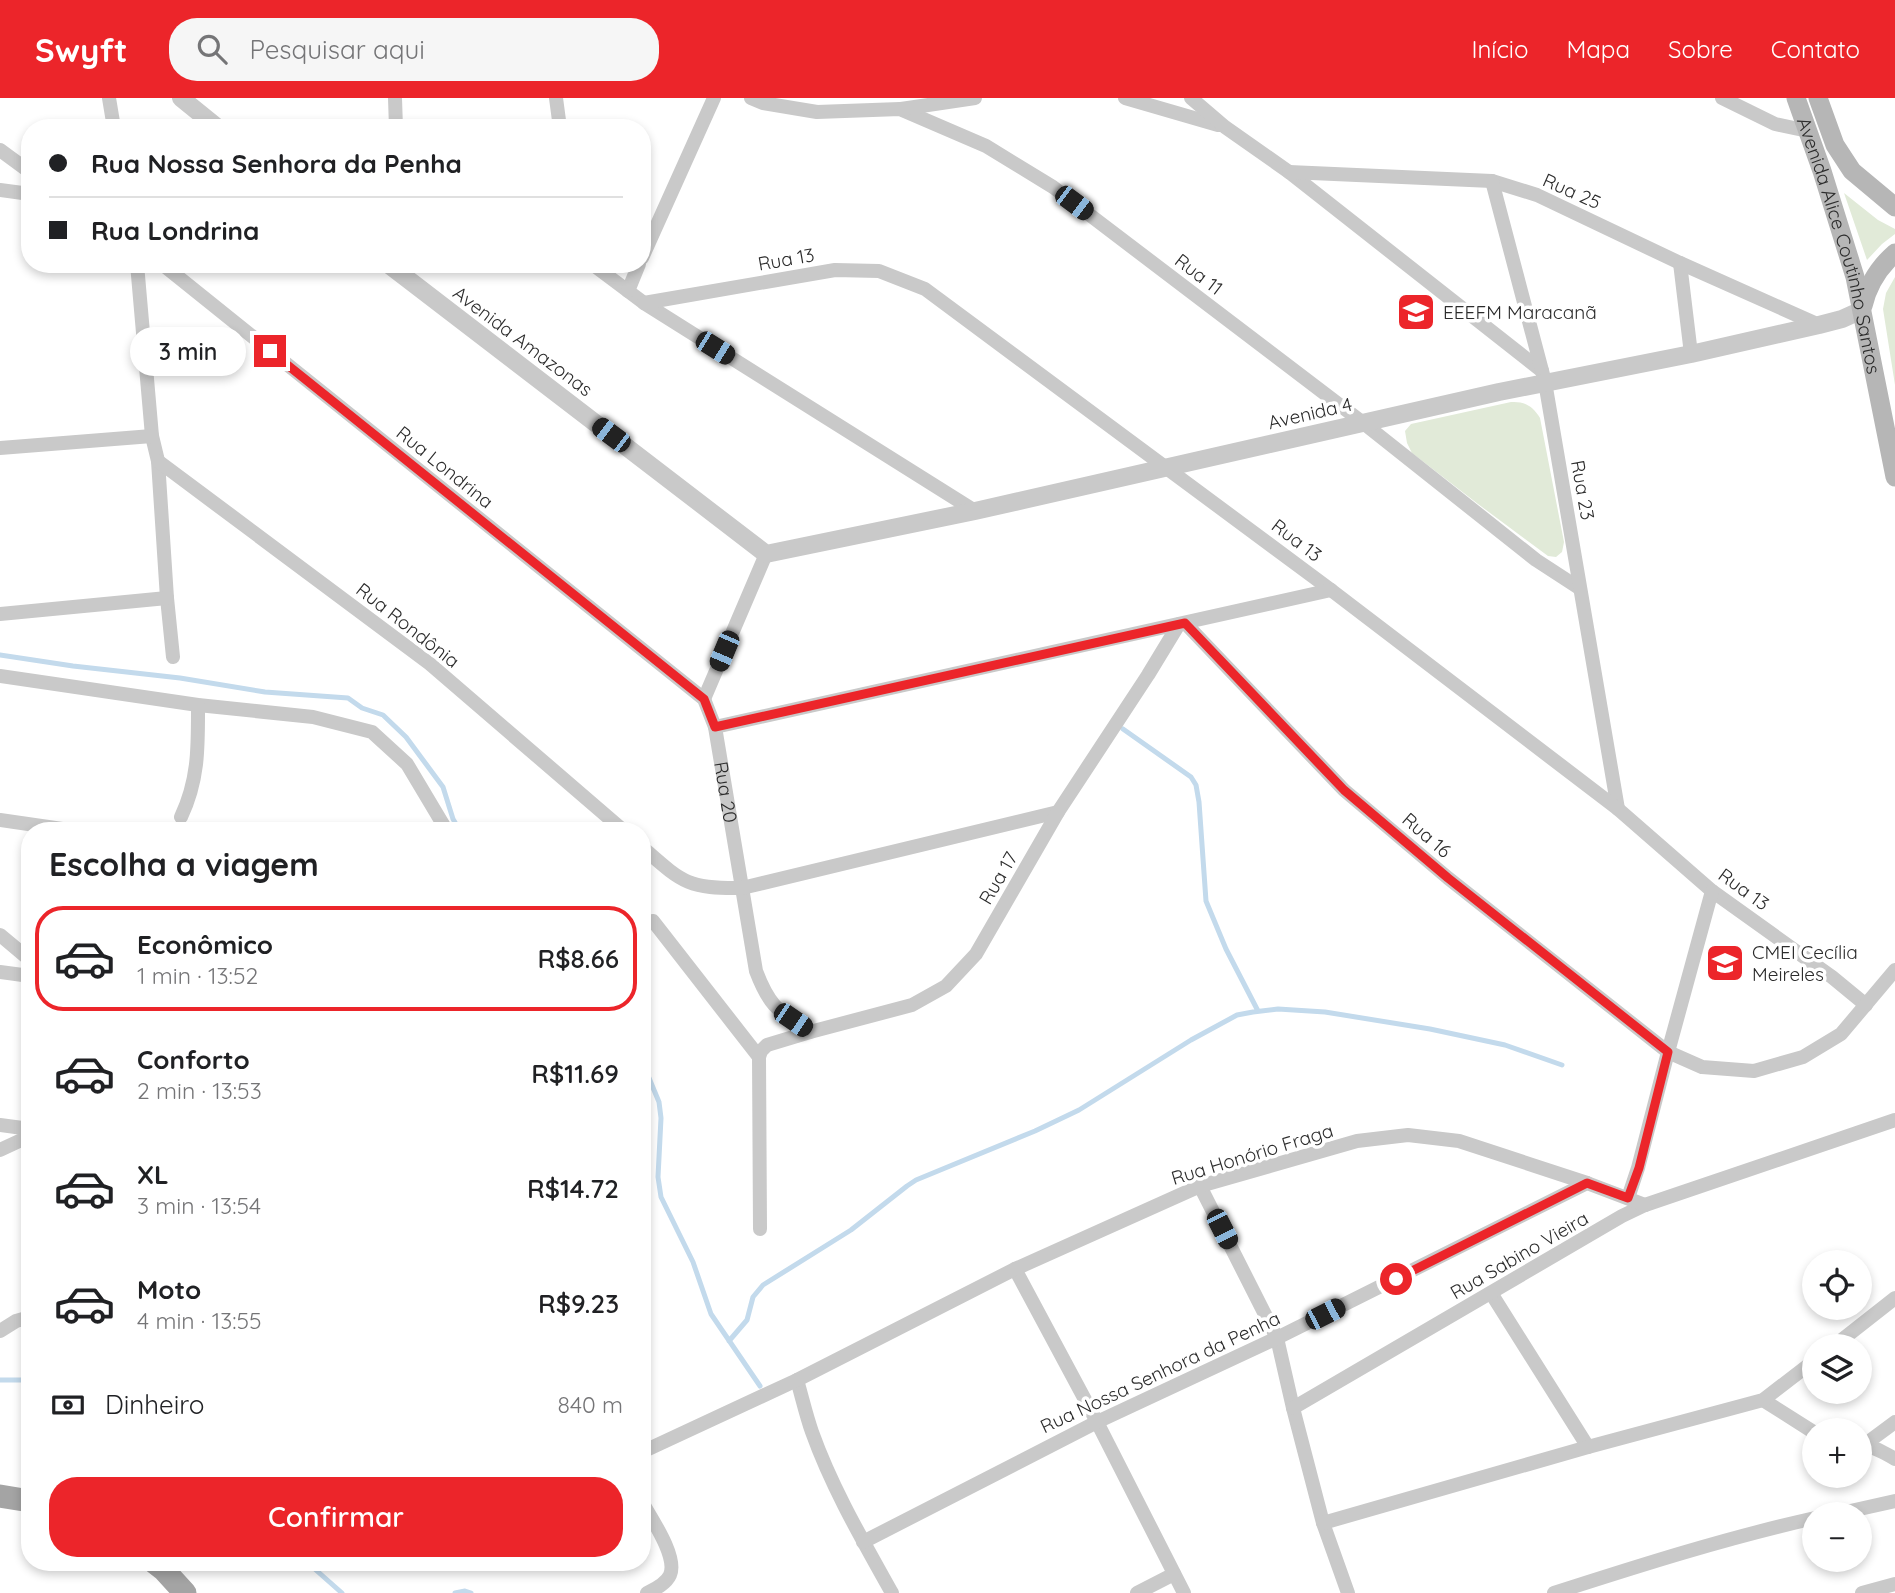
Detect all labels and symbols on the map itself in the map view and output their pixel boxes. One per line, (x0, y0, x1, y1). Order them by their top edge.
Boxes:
street label: Avenida Alice Coutinho Santos (1792, 114, 1886, 376)
street label: Rua 25 (1539, 168, 1605, 214)
car (1051, 182, 1098, 224)
street label: Rua 13 (756, 242, 816, 276)
street label: Rua 11 (1170, 248, 1228, 300)
street label: Avenida Amazonas (448, 281, 598, 401)
school or university icon: EEEFM Maracanã (1395, 291, 1437, 333)
place label: EEEFM Maracanã (1443, 300, 1597, 324)
callout: 3 min (130, 327, 246, 376)
car (692, 328, 739, 368)
route end (254, 335, 286, 367)
street label: Avenida 4 (1266, 392, 1354, 434)
car (588, 414, 635, 456)
street label: Rua Londrina (392, 421, 498, 513)
street label: Rua 23 (1566, 458, 1600, 522)
street label: Rua 13 (1267, 513, 1327, 567)
street label: Rua Rondônia (351, 577, 465, 673)
car (707, 628, 742, 674)
street label: Rua 20 (709, 760, 743, 825)
street label: Rua 16 (1398, 807, 1456, 863)
street label: Rua 17 (973, 847, 1023, 909)
street label: Rua 13 (1714, 863, 1774, 915)
place label: CMEI Cecília Meireles (1752, 940, 1858, 986)
school or university icon: CMEI Cecília Meireles (1704, 942, 1746, 984)
car (770, 1000, 817, 1040)
street label: Rua Honório Fraga (1168, 1118, 1336, 1190)
car (1204, 1206, 1241, 1252)
street label: Rua Sabino Vieira (1446, 1206, 1592, 1304)
route start (1380, 1263, 1412, 1295)
car (1302, 1295, 1349, 1333)
street label: Rua Nossa Senhora da Penha (1036, 1306, 1284, 1438)

